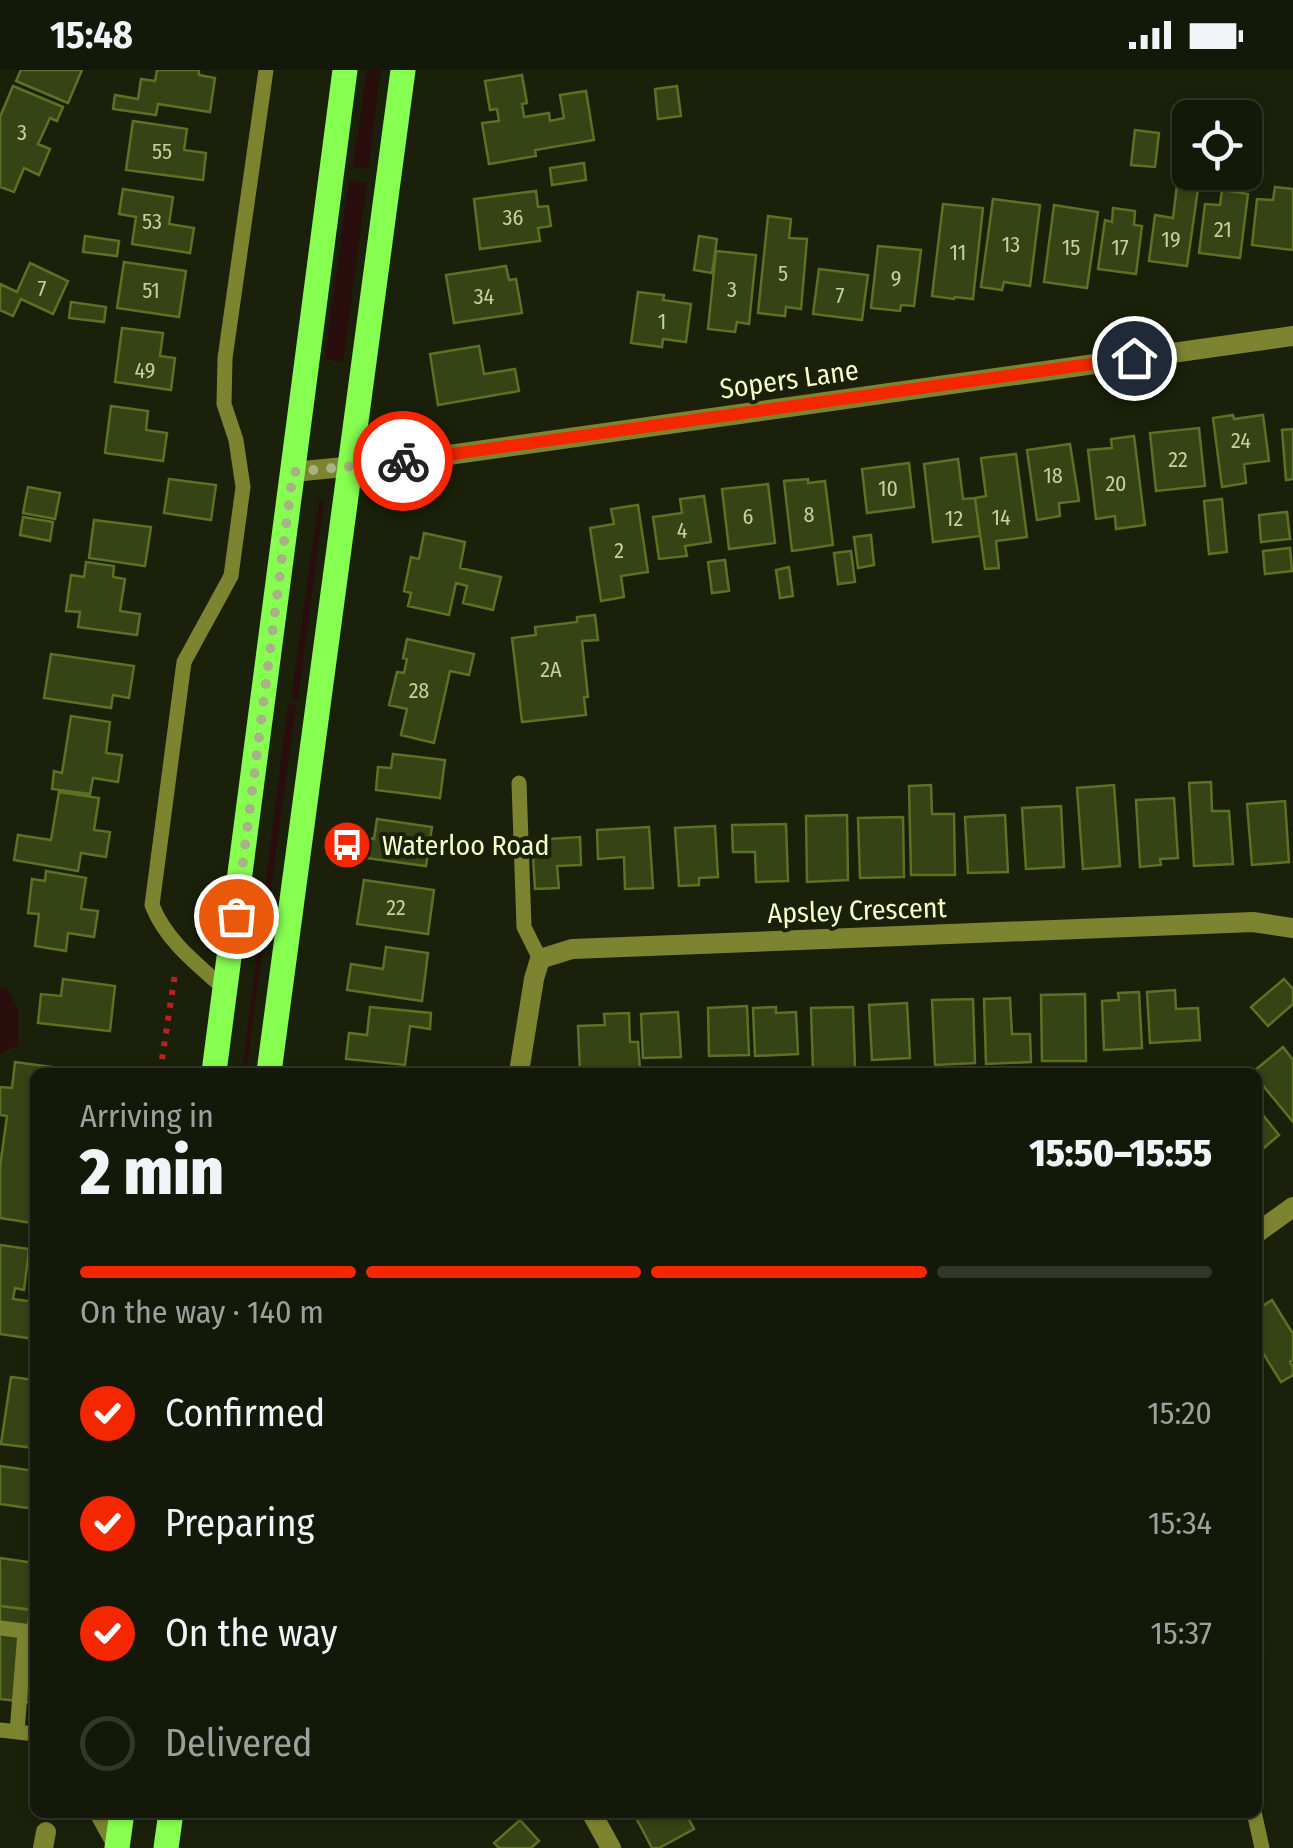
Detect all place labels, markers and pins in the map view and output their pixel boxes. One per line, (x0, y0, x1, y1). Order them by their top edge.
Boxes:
pin (1092, 316, 1177, 401)
bus stop icon: Waterloo Road (321, 819, 373, 871)
place label: Waterloo Road (382, 829, 550, 862)
pin (194, 874, 279, 959)

